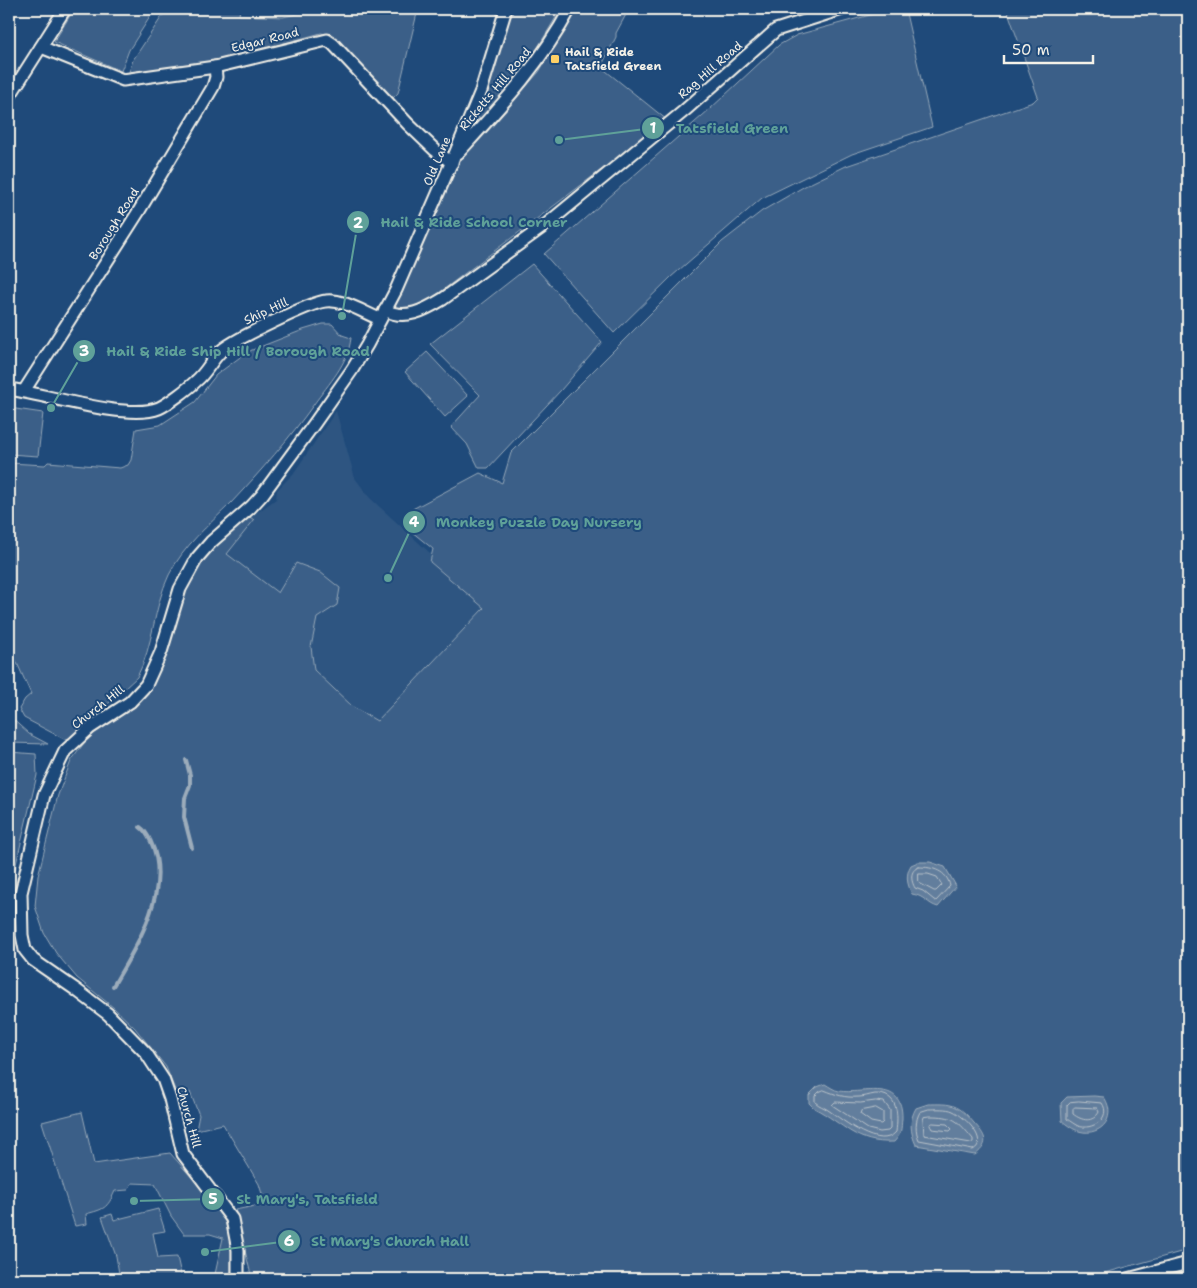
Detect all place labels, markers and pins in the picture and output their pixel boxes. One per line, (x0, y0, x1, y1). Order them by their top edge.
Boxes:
place label: Hail & Ride Tatsfield Green (565, 44, 662, 74)
marker: Hail & Ride Tatsfield Green (549, 53, 561, 65)
callout: Tatsfield Green (640, 113, 798, 142)
callout: Hail & Ride School Corner (345, 208, 578, 237)
callout: Hail & Ride Ship Hill / Borough Road (71, 336, 380, 365)
callout: Monkey Puzzle Day Nursery (401, 507, 652, 536)
callout: St Mary's, Tatsfield (201, 1184, 387, 1213)
callout: St Mary's Church Hall (276, 1226, 479, 1255)

